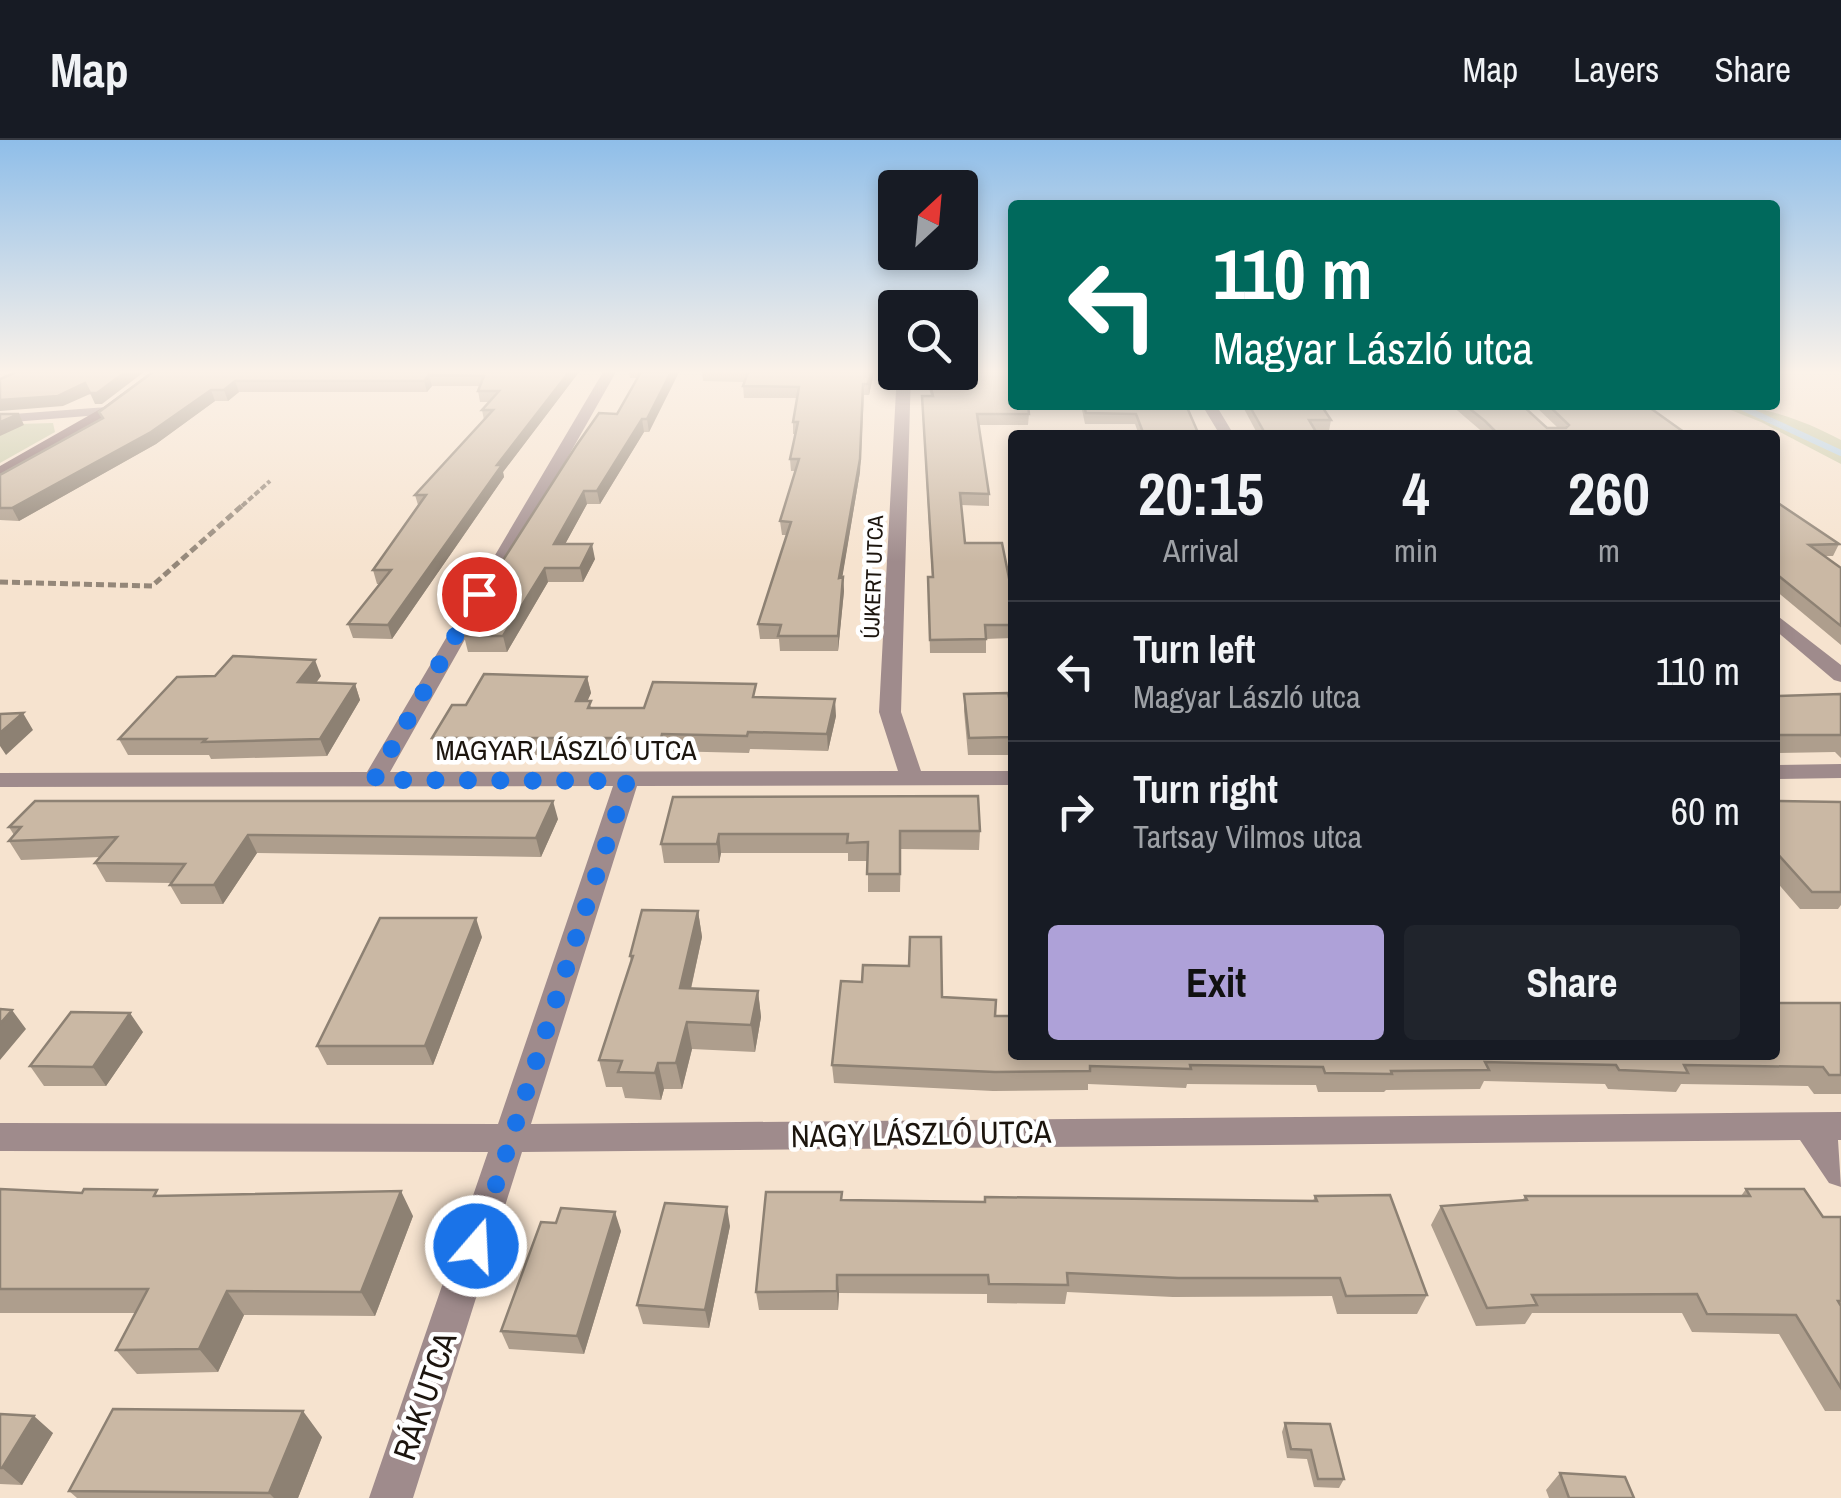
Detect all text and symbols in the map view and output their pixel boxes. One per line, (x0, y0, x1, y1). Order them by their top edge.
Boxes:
text: Map (50, 37, 129, 102)
text: Map (1462, 46, 1518, 93)
text: Layers (1573, 46, 1659, 93)
text: Share (1714, 46, 1791, 93)
north arrow (878, 170, 978, 270)
map controls (878, 170, 978, 390)
text: 110 m (1213, 227, 1373, 321)
icon: left (1048, 240, 1178, 370)
button: search (878, 290, 978, 390)
text: Magyar László utca (1213, 317, 1533, 378)
text: 20:15 (1138, 453, 1264, 534)
text: 4 (1402, 453, 1430, 534)
text: 260 (1568, 453, 1650, 534)
street label: ÚJKERT UTCA (856, 514, 890, 639)
text: Arrival (1163, 529, 1239, 572)
text: min (1394, 529, 1438, 572)
text: m (1598, 529, 1620, 572)
pin (437, 552, 522, 637)
icon: arrive (452, 567, 507, 622)
text: Turn left (1133, 624, 1255, 675)
icon: left (1048, 644, 1103, 699)
text: 110 m (1656, 646, 1740, 697)
text: Magyar László utca (1133, 675, 1361, 718)
street label: MAGYAR LÁSZLÓ UTCA (435, 731, 697, 769)
text: Turn right (1133, 764, 1278, 815)
icon: right (1048, 784, 1103, 839)
text: 60 m (1671, 786, 1740, 837)
text: Tartsay Vilmos utca (1133, 815, 1362, 858)
button: Exit (1048, 925, 1384, 1040)
button: Share (1404, 925, 1740, 1040)
street label: NAGY LÁSZLÓ UTCA (790, 1110, 1052, 1157)
position arrow (424, 1194, 528, 1298)
street label: RÁK UTCA (383, 1326, 467, 1466)

